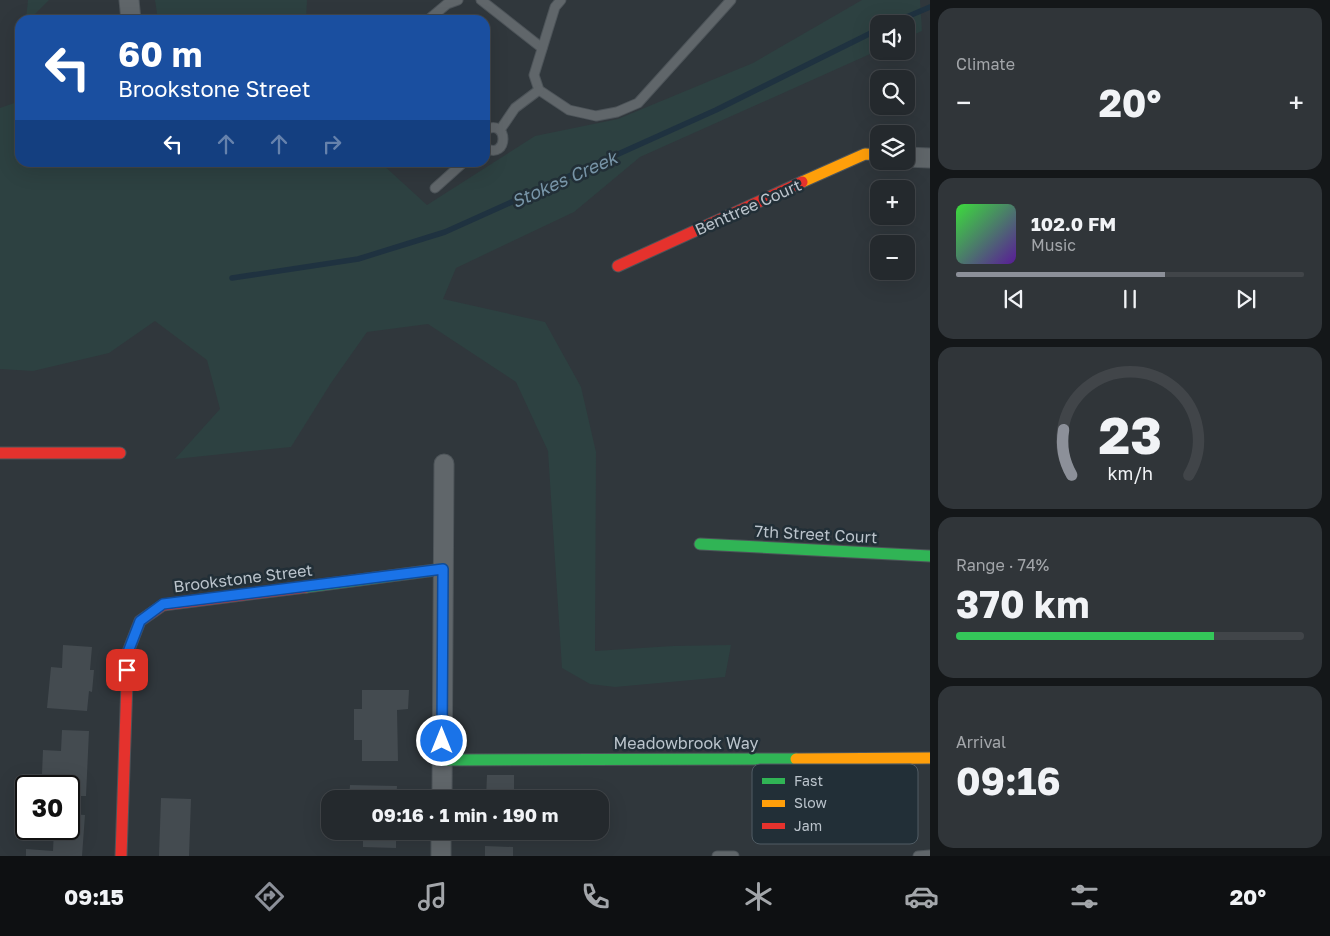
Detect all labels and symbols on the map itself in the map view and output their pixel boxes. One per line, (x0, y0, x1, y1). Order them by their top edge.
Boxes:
water label: Stokes Creek (508, 145, 622, 212)
street label: Benttree Court (692, 175, 804, 239)
street label: 7th Street Court (754, 521, 878, 547)
street label: Brookstone Street (172, 560, 314, 596)
pin (106, 649, 148, 691)
position arrow (415, 714, 467, 766)
street label: Meadowbrook Way (614, 733, 758, 753)
legend (752, 764, 918, 844)
text: Fast (794, 772, 823, 789)
speed limit sign: 30 (15, 775, 80, 840)
text: Slow (794, 794, 827, 811)
text: Jam (794, 817, 822, 834)

